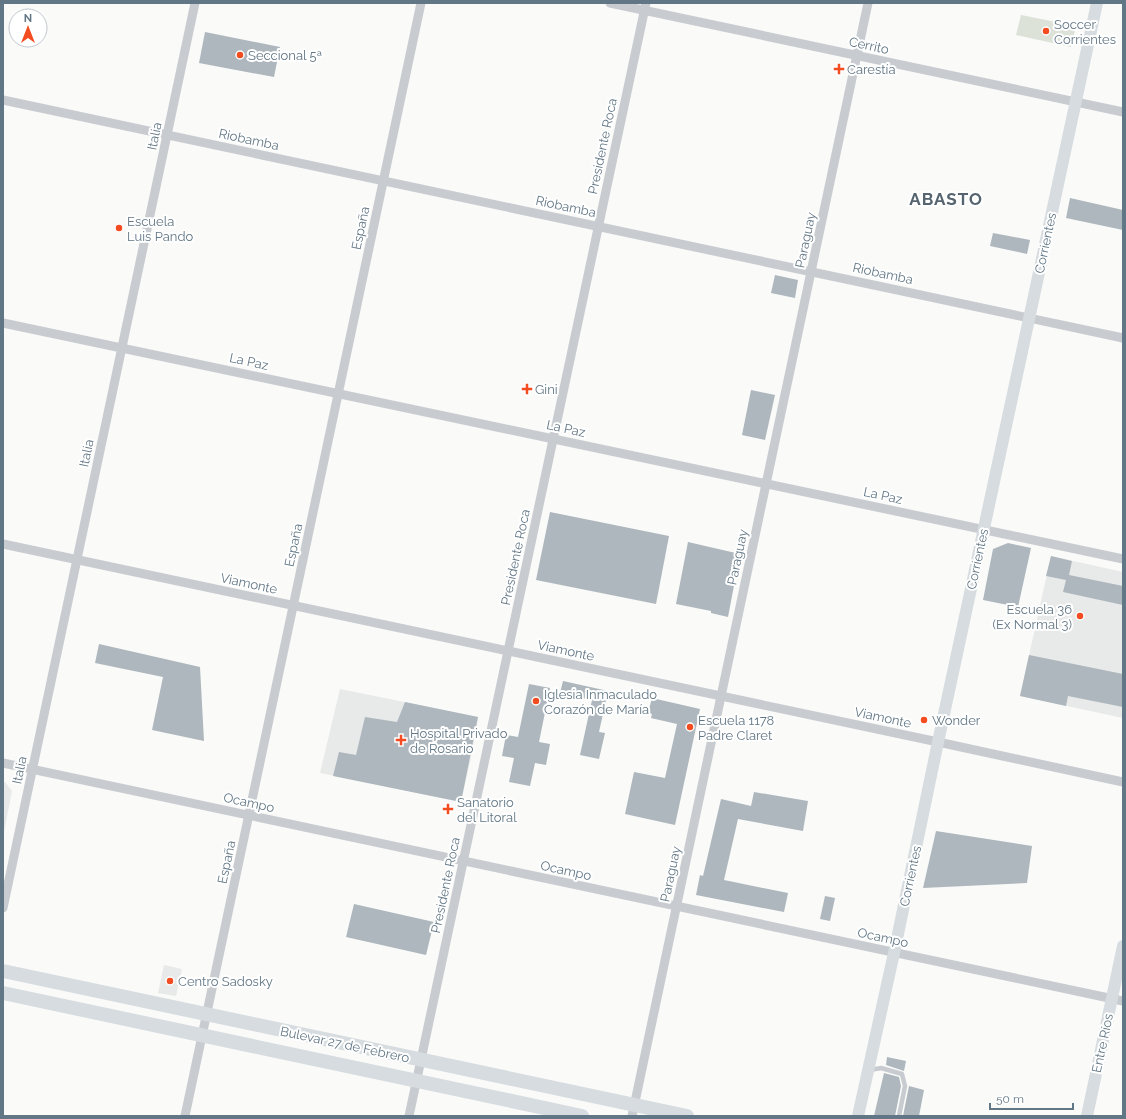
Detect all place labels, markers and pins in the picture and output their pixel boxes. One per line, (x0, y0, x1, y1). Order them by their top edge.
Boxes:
place label: Soccer Corrientes (1054, 17, 1116, 47)
marker: Soccer Corrientes (1041, 26, 1051, 36)
place label: Seccional 5ª (248, 48, 322, 63)
marker: Seccional 5ª (235, 50, 245, 60)
place label: Carestía (847, 62, 896, 77)
marker: Carestía (834, 64, 844, 74)
place label: Escuela Luis Pando (127, 214, 193, 244)
marker: Escuela Luis Pando (114, 223, 124, 233)
place label: Gini (535, 382, 558, 397)
marker: Gini (522, 384, 532, 394)
place label: Escuela 36 (Ex Normal 3) (993, 602, 1072, 632)
marker: Escuela 36 (Ex Normal 3) (1075, 611, 1085, 621)
place label: Iglesia Inmaculado Corazón de María (544, 687, 657, 717)
marker: Iglesia Inmaculado Corazón de María (531, 696, 541, 706)
place label: Escuela 1178 Padre Claret (698, 713, 775, 743)
place label: Wonder (932, 713, 981, 728)
marker: Wonder (919, 715, 929, 725)
marker: Escuela 1178 Padre Claret (685, 722, 695, 732)
place label: Hospital Privado de Rosario (410, 726, 508, 756)
marker: Hospital Privado de Rosario (395, 734, 407, 746)
place label: Sanatorio del Litoral (457, 795, 517, 825)
marker: Sanatorio del Litoral (442, 803, 454, 815)
place label: Centro Sadosky (178, 974, 273, 989)
marker: Centro Sadosky (165, 976, 175, 986)

